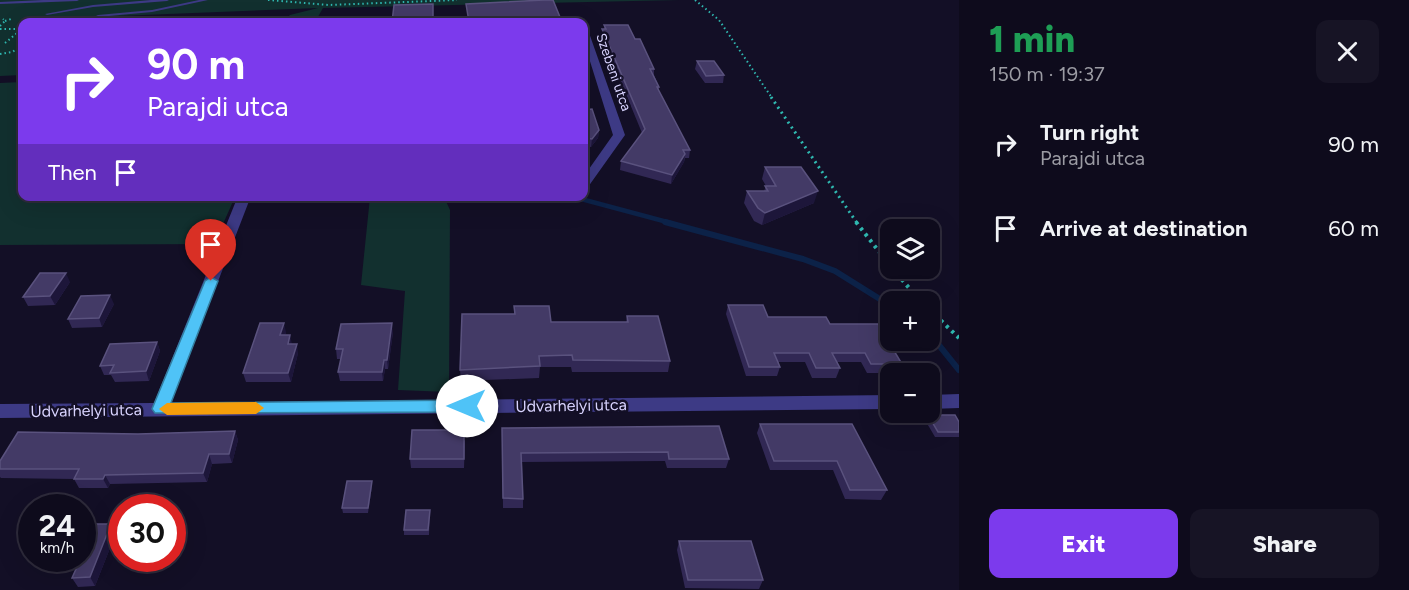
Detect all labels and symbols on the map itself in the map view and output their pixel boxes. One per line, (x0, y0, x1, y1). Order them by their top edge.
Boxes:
street label: Szebeni utca (592, 31, 635, 113)
pin (185, 219, 236, 281)
position arrow (435, 374, 499, 438)
street label: Udvarhelyi utca (515, 395, 627, 416)
street label: Udvarhelyi utca (30, 400, 142, 421)
speed limit sign: 30 (108, 494, 186, 572)

